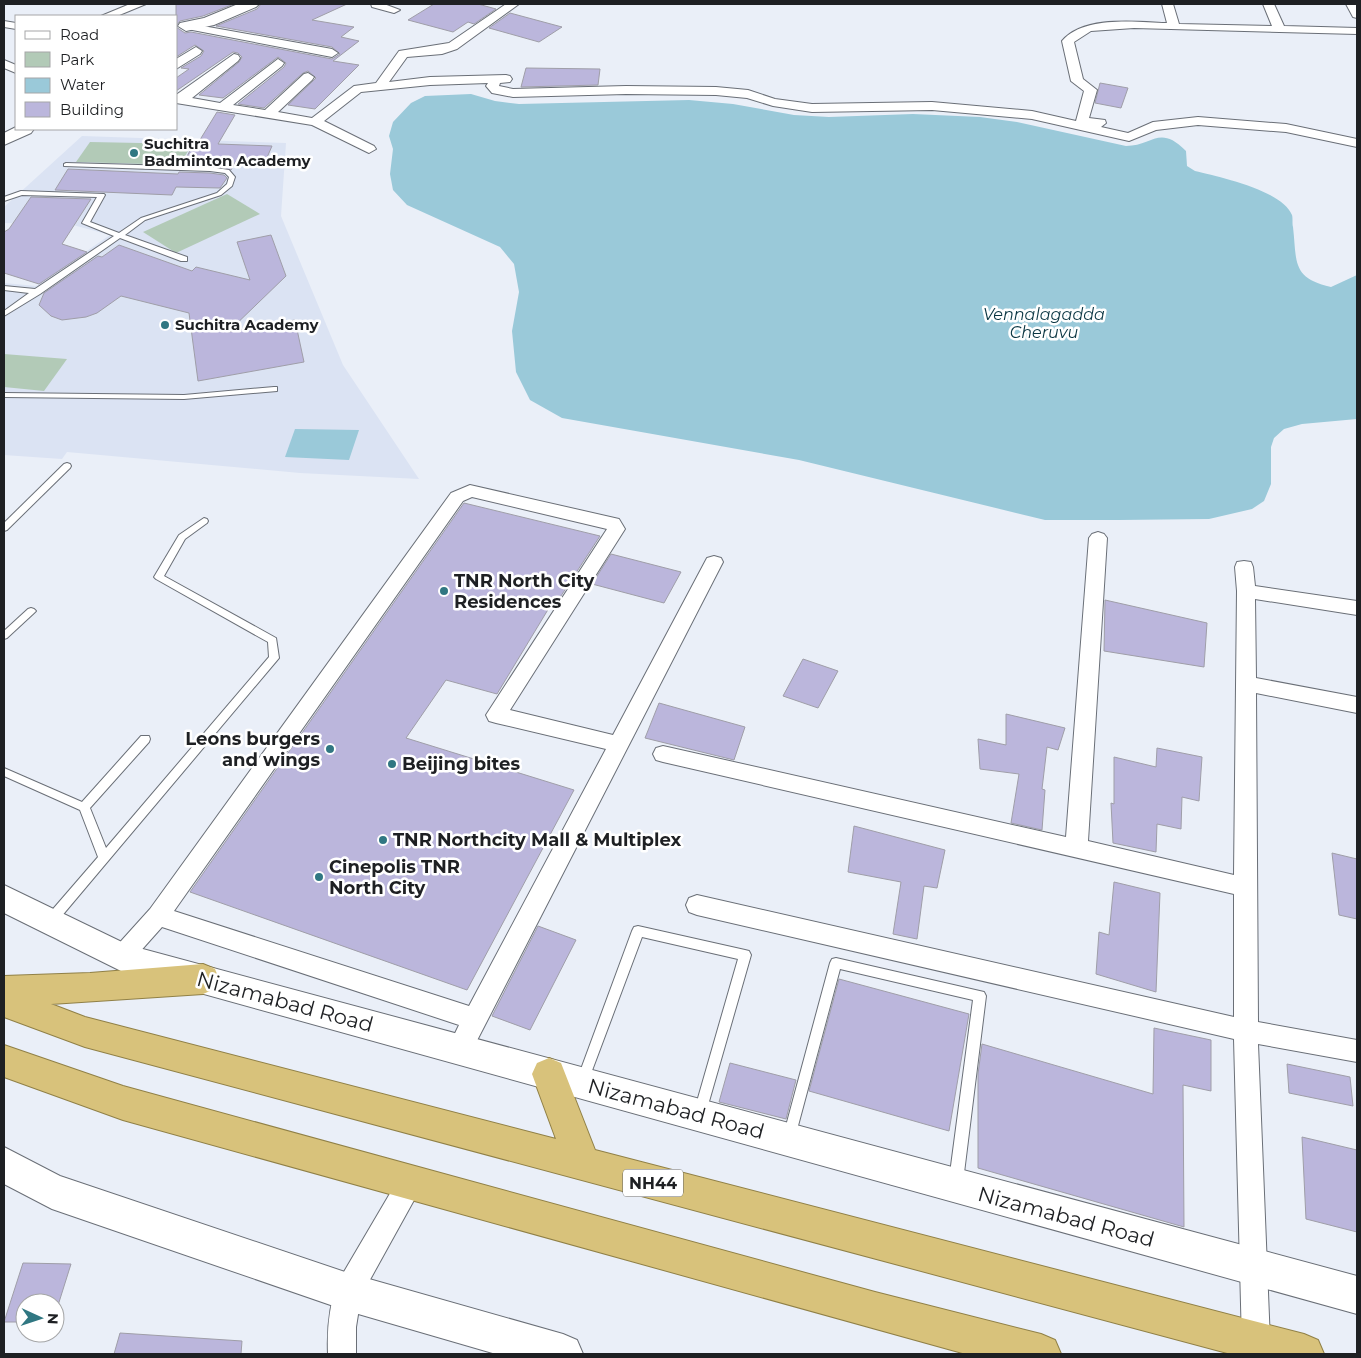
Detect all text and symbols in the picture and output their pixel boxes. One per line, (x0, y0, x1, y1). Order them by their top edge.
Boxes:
legend (15, 15, 178, 130)
text: Road (60, 25, 99, 44)
text: Park (60, 50, 94, 69)
text: Water (60, 75, 106, 94)
text: Building (60, 100, 124, 119)
place label: Suchitra Badminton Academy (144, 134, 312, 170)
marker: Suchitra Badminton Academy (128, 147, 140, 159)
water label: Vennalagadda Cheruvu (983, 305, 1105, 342)
place label: Suchitra Academy (175, 315, 320, 334)
marker: Suchitra Academy (159, 319, 171, 331)
place label: TNR North City Residences (454, 570, 595, 613)
marker: TNR North City Residences (438, 585, 450, 597)
place label: Leons burgers and wings (185, 728, 320, 771)
marker: Leons burgers and wings (324, 743, 336, 755)
place label: Beijing bites (402, 753, 520, 775)
marker: Beijing bites (386, 758, 398, 770)
place label: TNR Northcity Mall & Multiplex (393, 829, 682, 851)
marker: TNR Northcity Mall & Multiplex (377, 834, 389, 846)
place label: Cinepolis TNR North City (329, 856, 460, 899)
marker: Cinepolis TNR North City (313, 871, 325, 883)
street label: Nizamabad Road (194, 966, 376, 1037)
street label: Nizamabad Road (585, 1073, 767, 1144)
road number: NH44 (623, 1170, 683, 1196)
street label: Nizamabad Road (975, 1181, 1157, 1252)
north arrow (15, 1293, 65, 1343)
text: N (44, 1313, 62, 1325)

